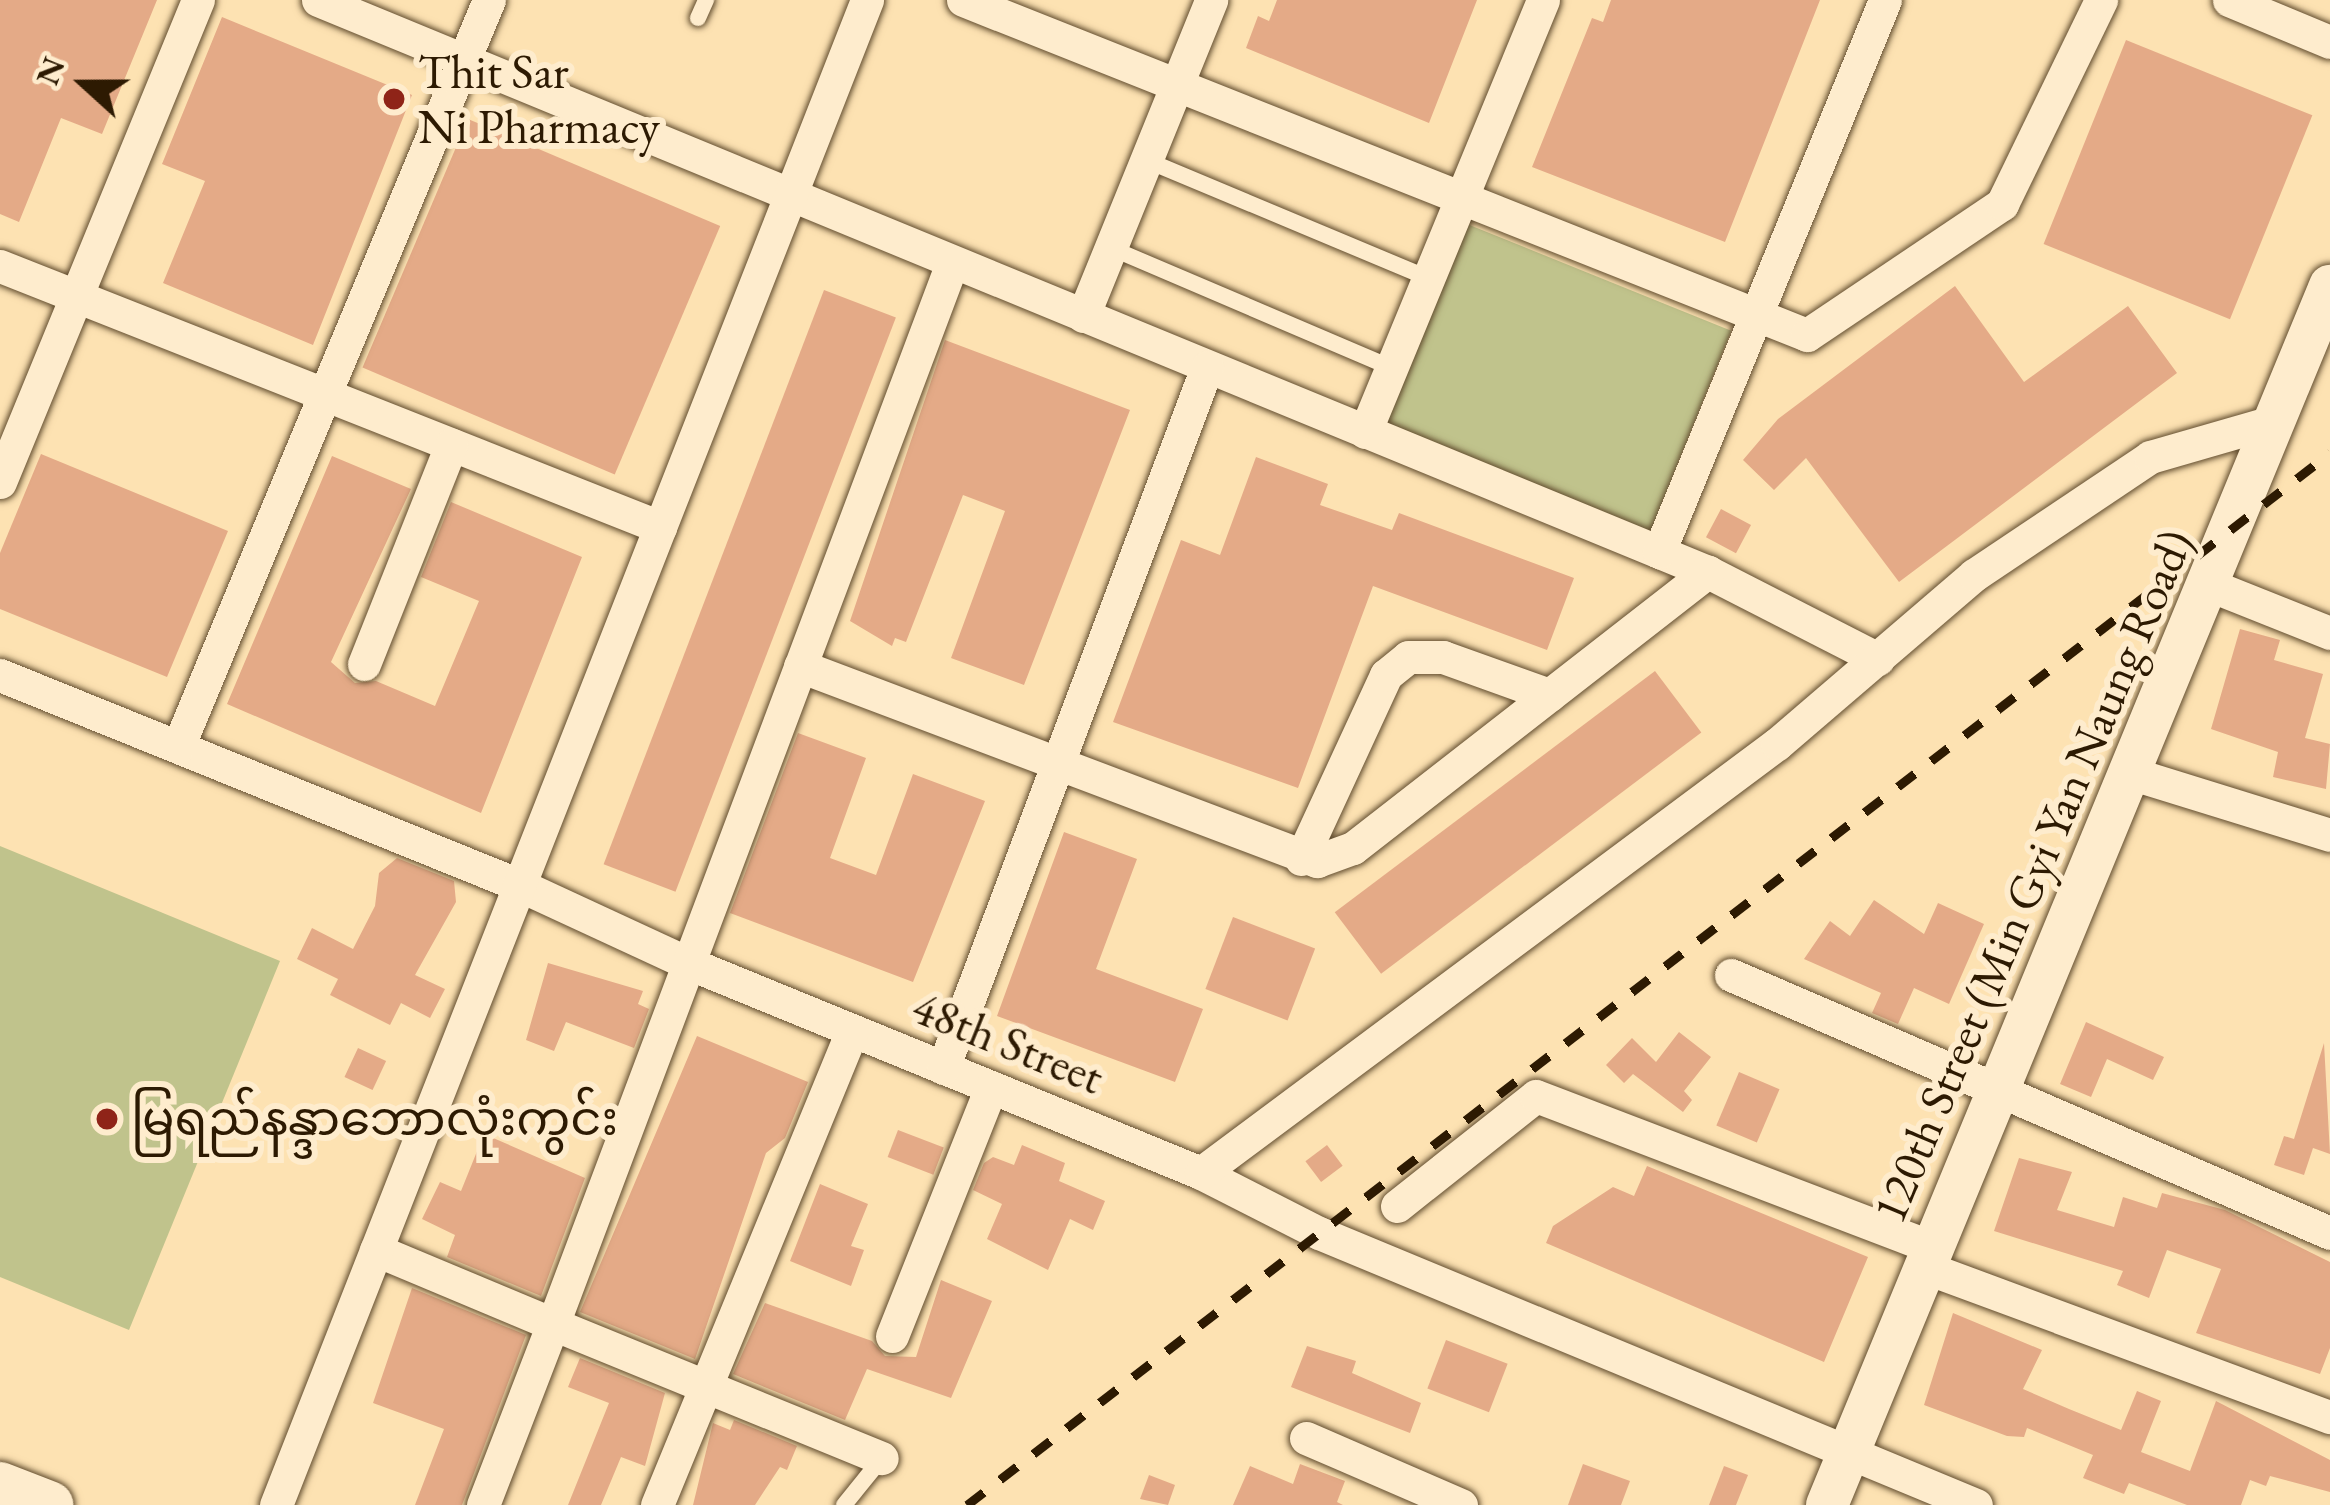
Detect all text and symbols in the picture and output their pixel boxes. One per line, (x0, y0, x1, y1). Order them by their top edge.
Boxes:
north arrow (24, 24, 144, 144)
place label: Thit Sar Ni Pharmacy (418, 42, 660, 155)
text: N (25, 51, 75, 91)
marker: Thit Sar Ni Pharmacy (381, 86, 407, 112)
street label: 120th Street (Min Gyi Yan Naung Road) (1860, 521, 2204, 1231)
street label: 48th Street (904, 978, 1112, 1106)
place label: မြရည်နန္ဒာဘောလုံးကွင်း (131, 1090, 618, 1148)
marker: မြရည်နန္ဒာဘောလုံးကွင်း (94, 1106, 120, 1132)

